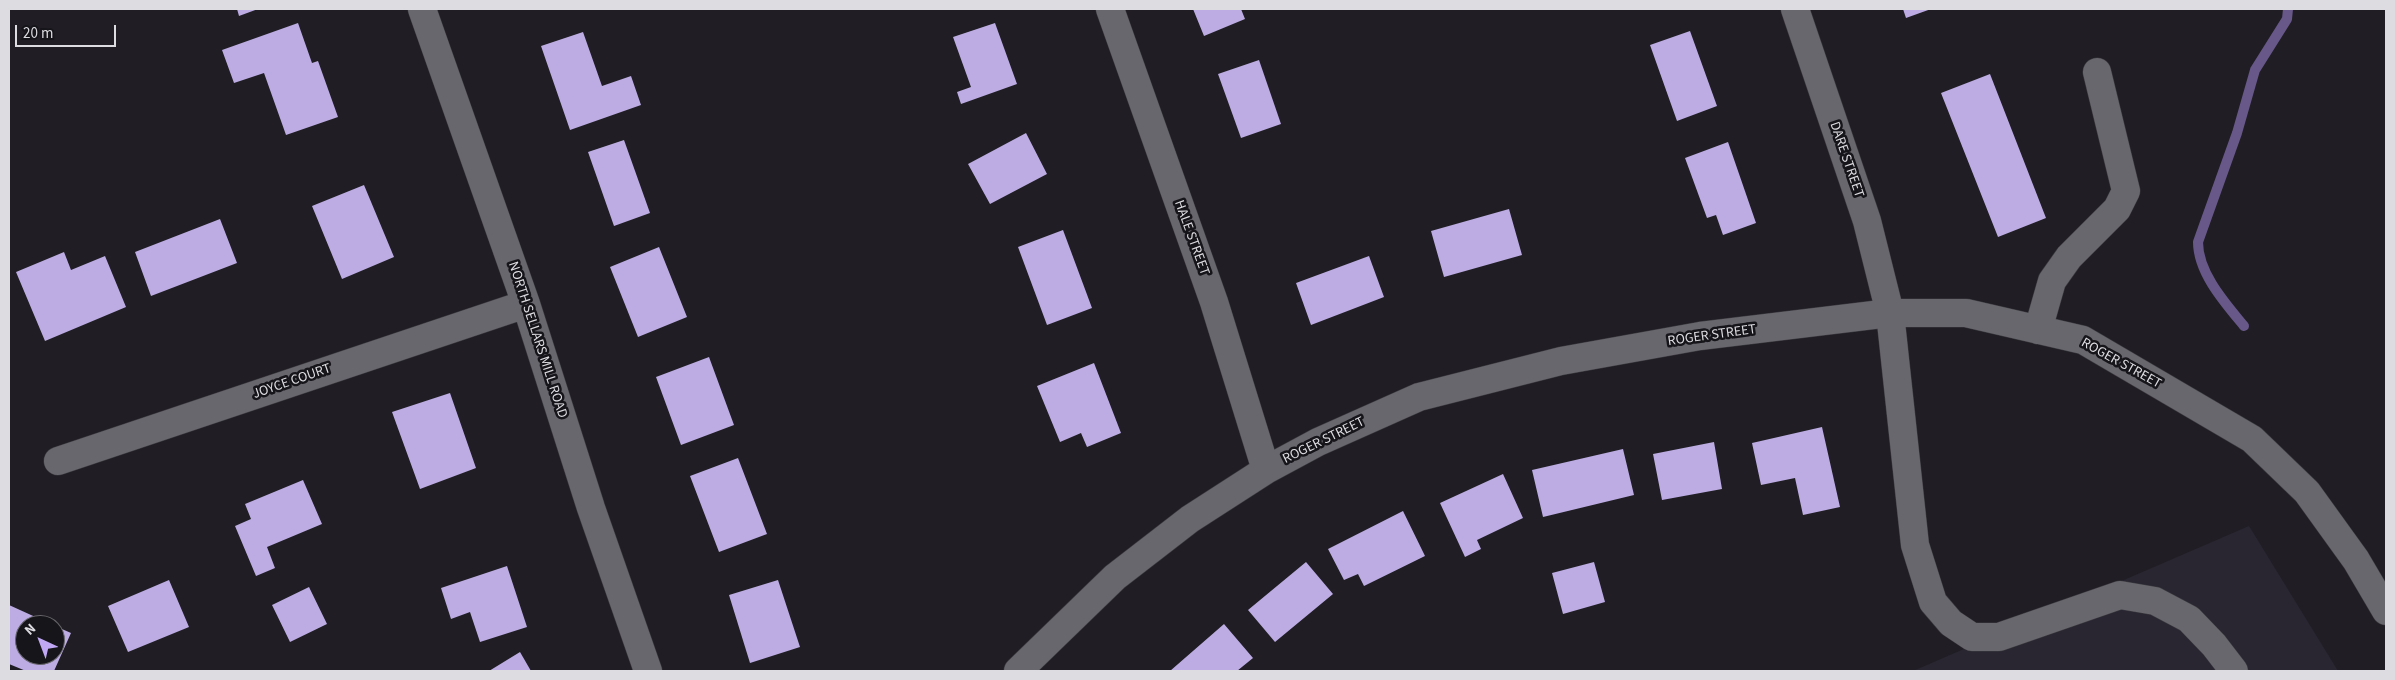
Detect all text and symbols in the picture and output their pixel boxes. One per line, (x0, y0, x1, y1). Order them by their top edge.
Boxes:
scale bar (18, 15, 119, 47)
text: 20 m (23, 23, 53, 44)
street label: DARE STREET (1825, 120, 1867, 200)
street label: HALE STREET (1170, 198, 1212, 278)
street label: NORTH SELLARS MILL ROAD (504, 260, 570, 420)
street label: ROGER STREET (1667, 321, 1757, 351)
street label: ROGER STREET (2078, 335, 2164, 393)
street label: JOYCE COURT (251, 361, 333, 403)
street label: ROGER STREET (1280, 414, 1368, 468)
north arrow (15, 615, 65, 665)
text: N (20, 619, 41, 640)

